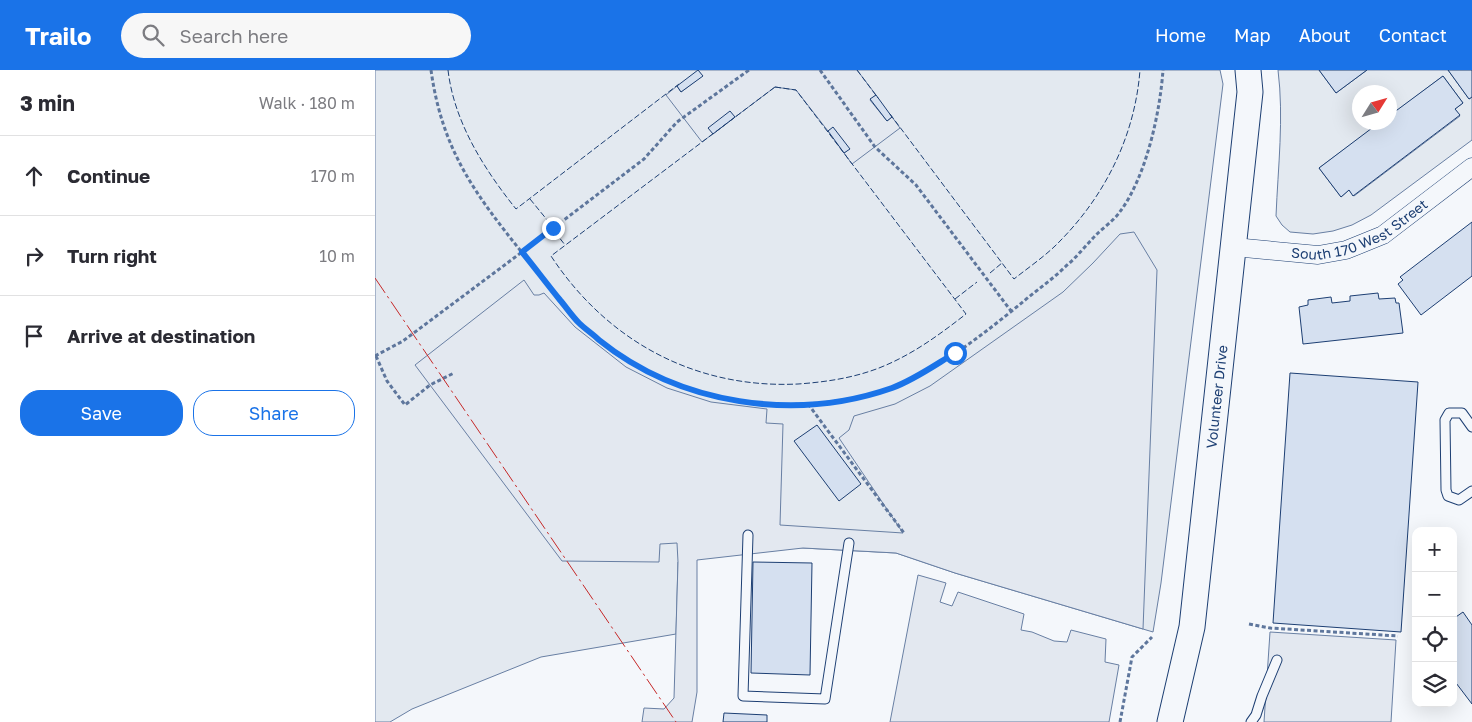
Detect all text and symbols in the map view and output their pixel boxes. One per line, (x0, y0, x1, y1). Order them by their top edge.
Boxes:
search box (121, 13, 471, 58)
text: Trailo (25, 21, 91, 50)
icon: search (139, 21, 167, 49)
text: Search here (179, 24, 288, 47)
text: Home (1155, 24, 1206, 46)
text: Map (1234, 24, 1271, 46)
text: About (1299, 24, 1351, 46)
text: Contact (1379, 24, 1447, 46)
north arrow (1352, 85, 1397, 130)
text: 3 min (20, 90, 75, 116)
text: Walk · 180 m (259, 93, 355, 113)
icon: ahead (20, 162, 48, 190)
text: Continue (67, 164, 150, 187)
text: 170 m (311, 166, 355, 186)
street label: South 170 West Street (1290, 195, 1431, 263)
route end (542, 217, 565, 240)
icon: right (20, 242, 48, 270)
text: Turn right (67, 244, 157, 267)
text: 10 m (319, 246, 355, 266)
icon: arrive (20, 322, 48, 350)
text: Arrive at destination (67, 324, 255, 347)
route start (944, 342, 967, 365)
street label: Volunteer Drive (1202, 344, 1231, 449)
button: Save (20, 390, 183, 436)
button: Share (193, 390, 355, 436)
map controls (1412, 527, 1457, 707)
button: + (1412, 527, 1457, 572)
button: − (1412, 572, 1457, 617)
button: locate (1412, 617, 1457, 662)
button: layers (1412, 662, 1457, 707)

